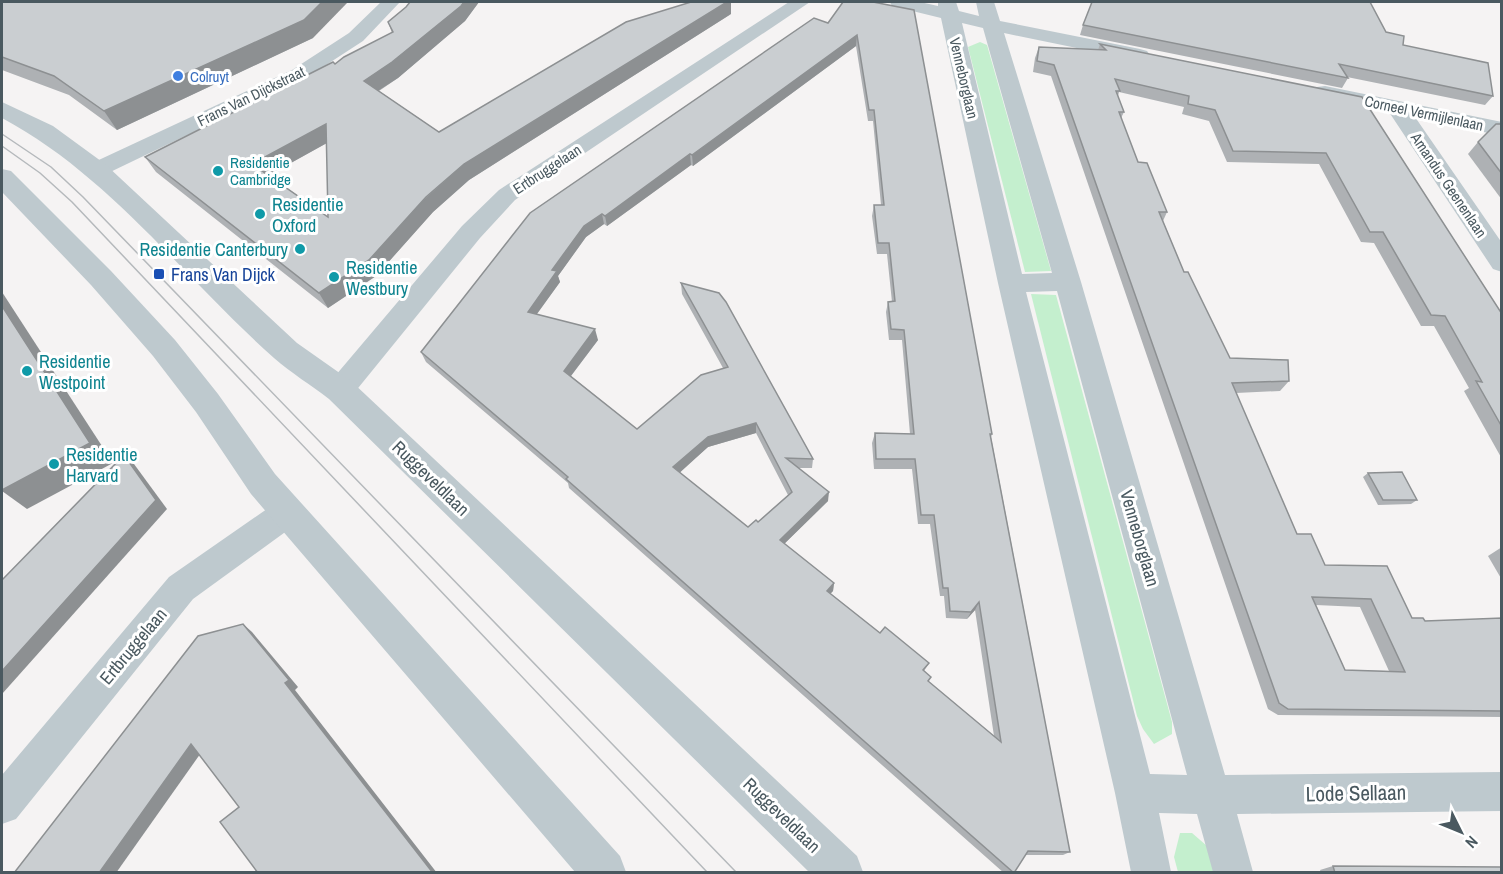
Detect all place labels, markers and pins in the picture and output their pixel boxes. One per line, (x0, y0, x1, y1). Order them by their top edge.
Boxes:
place label: Colruyt (190, 66, 230, 87)
marker: Colruyt (171, 69, 185, 83)
place label: Residentie Cambridge (230, 152, 291, 190)
marker: Residentie Cambridge (211, 164, 225, 178)
place label: Residentie Oxford (272, 192, 343, 238)
marker: Residentie Oxford (253, 207, 267, 221)
place label: Residentie Canterbury (140, 237, 289, 262)
marker: Residentie Canterbury (293, 242, 307, 256)
place label: Residentie Westbury (346, 255, 417, 301)
place label: Frans Van Dijck (171, 262, 276, 287)
marker: Frans Van Dijck (152, 267, 166, 281)
marker: Residentie Westbury (327, 270, 341, 284)
place label: Residentie Westpoint (39, 349, 110, 395)
marker: Residentie Westpoint (20, 364, 34, 378)
place label: Residentie Harvard (66, 442, 137, 488)
marker: Residentie Harvard (47, 457, 61, 471)

